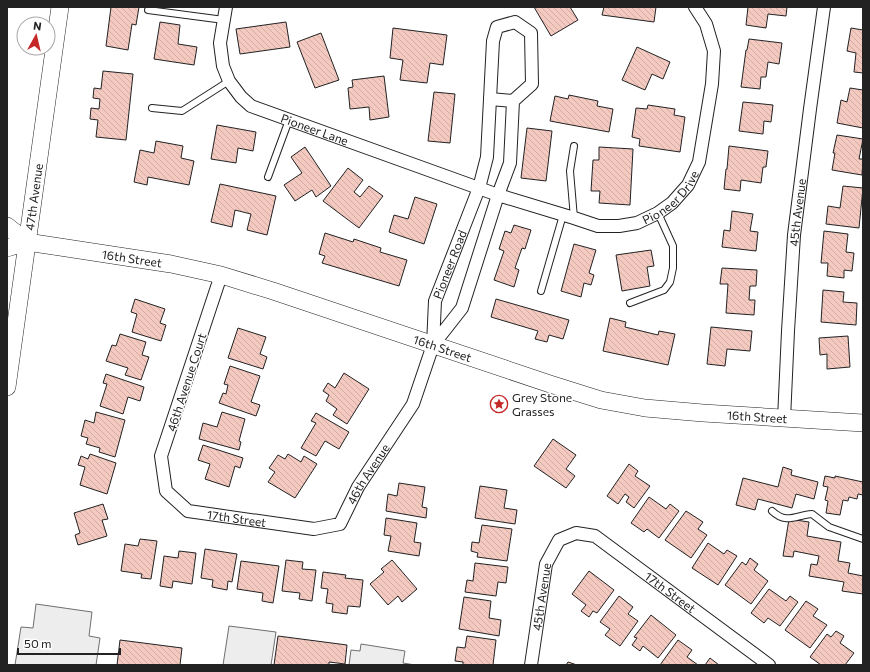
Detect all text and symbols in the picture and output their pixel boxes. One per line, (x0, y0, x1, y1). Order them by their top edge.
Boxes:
north arrow (16, 16, 56, 56)
text: N (32, 19, 42, 33)
street label: Pioneer Lane (279, 110, 350, 148)
street label: 47th Avenue (22, 162, 45, 231)
street label: Pioneer Drive (640, 168, 701, 227)
street label: 45th Avenue (786, 178, 808, 247)
street label: Pioneer Road (430, 228, 469, 301)
street label: 16th Street (101, 247, 163, 270)
street label: 46th Avenue Court (163, 331, 209, 433)
street label: 16th Street (412, 332, 474, 364)
place label: Grey Stone Grasses (512, 390, 572, 418)
place icon: Grey Stone Grasses (489, 394, 509, 414)
street label: 16th Street (727, 408, 788, 425)
street label: 46th Avenue (344, 441, 392, 506)
street label: 17th Street (206, 507, 267, 529)
street label: 45th Avenue (529, 562, 553, 632)
street label: 17th Street (642, 569, 699, 615)
scale bar (18, 630, 120, 656)
text: 50 m (24, 636, 52, 650)

